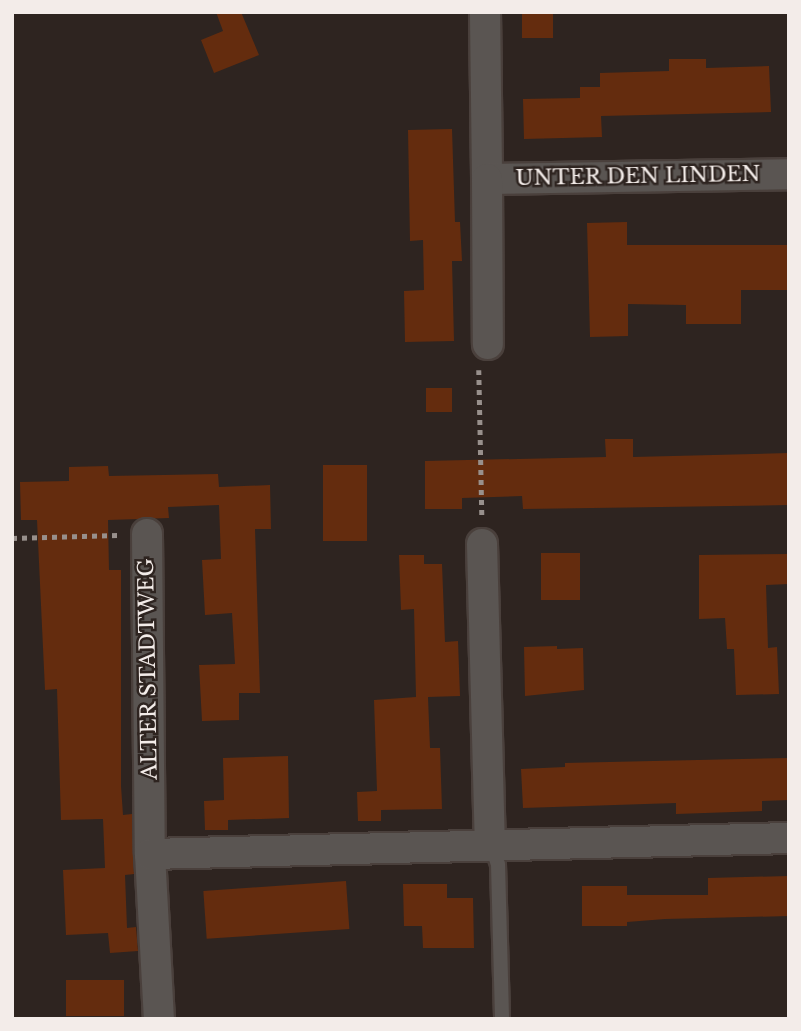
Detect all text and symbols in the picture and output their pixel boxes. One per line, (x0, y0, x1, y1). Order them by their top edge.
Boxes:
street label: UNTER DEN LINDEN (515, 161, 761, 191)
street label: ALTER STADTWEG (133, 558, 163, 780)

